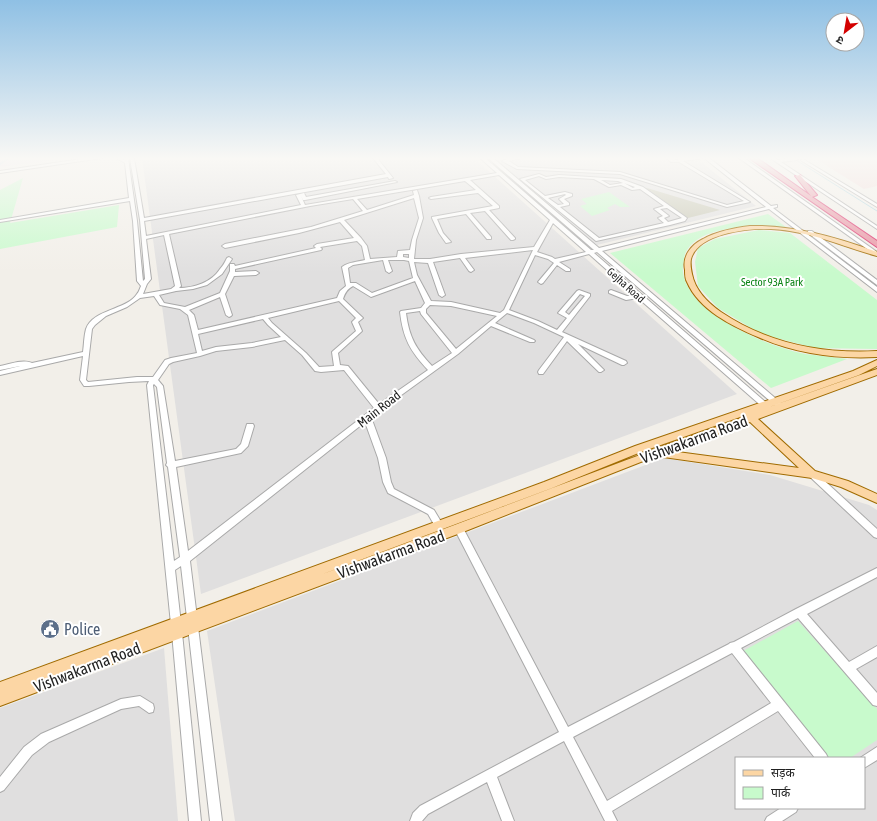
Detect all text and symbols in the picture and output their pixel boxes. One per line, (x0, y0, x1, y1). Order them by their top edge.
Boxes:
north arrow (825, 12, 865, 52)
text: उ (834, 33, 846, 47)
street label: Gejha Road (605, 265, 647, 305)
park label: Sector 93A Park (741, 276, 803, 288)
street label: Main Road (354, 387, 404, 431)
street label: Vishwakarma Road (638, 411, 750, 467)
street label: Vishwakarma Road (335, 526, 447, 582)
public building icon: Police (39, 618, 61, 640)
place label: Police (64, 620, 100, 638)
street label: Vishwakarma Road (31, 638, 143, 696)
legend (735, 757, 865, 809)
text: सड़क (771, 766, 796, 780)
text: पार्क (771, 786, 791, 800)

